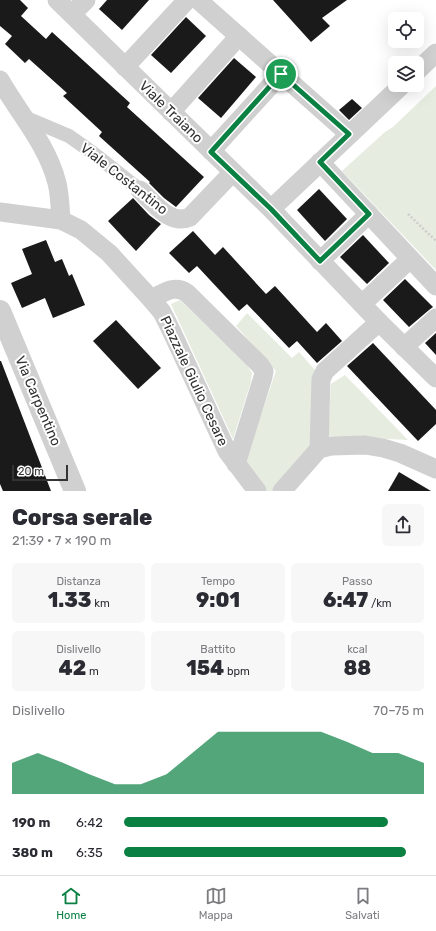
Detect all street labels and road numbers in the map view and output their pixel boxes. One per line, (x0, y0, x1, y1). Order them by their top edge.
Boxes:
street label: Viale Traiano (136, 77, 206, 147)
street label: Viale Costantino (77, 140, 171, 218)
street label: Piazzale Giulio Cesare (156, 313, 232, 449)
street label: Via Carpentino (11, 353, 65, 449)

